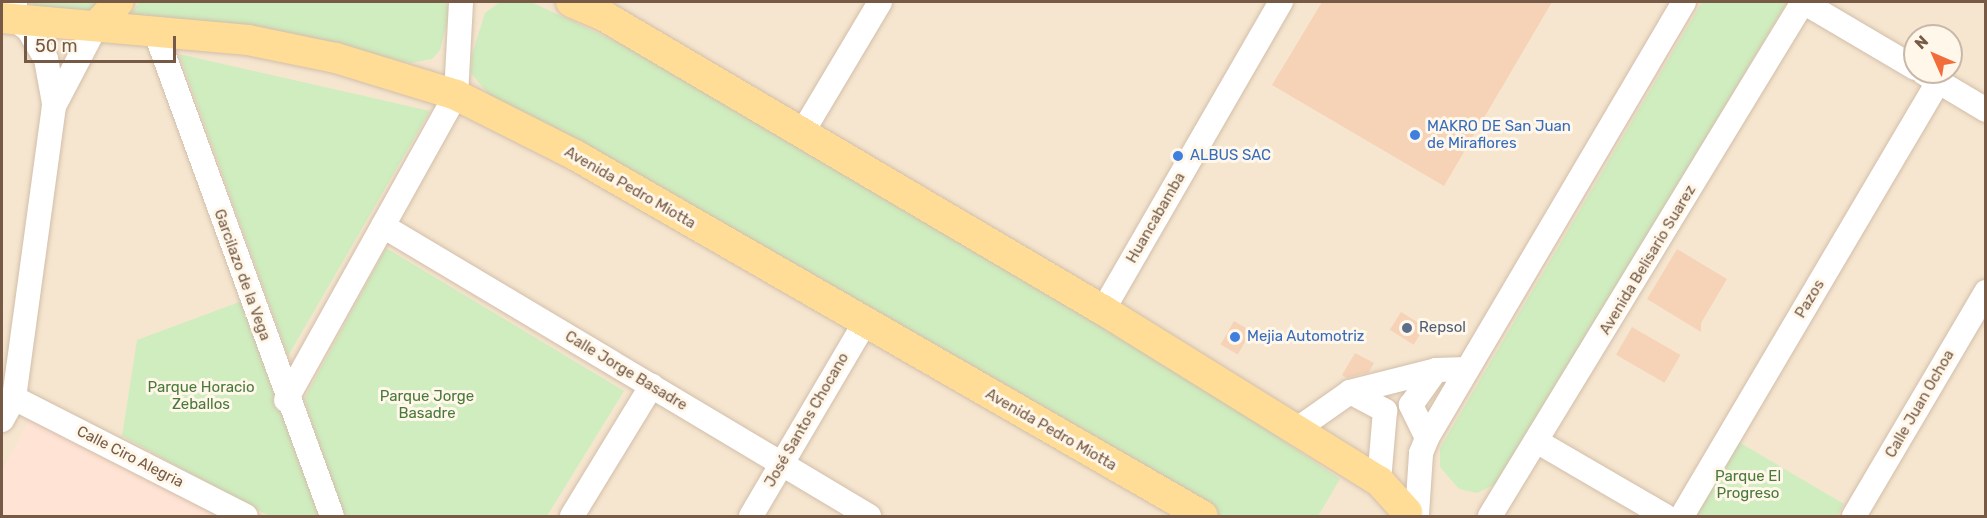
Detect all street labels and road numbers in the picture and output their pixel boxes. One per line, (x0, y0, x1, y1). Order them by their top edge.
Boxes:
street label: Avenida Pedro Miotta (561, 143, 699, 233)
street label: Huancabamba (1123, 170, 1189, 266)
street label: Avenida Belisario Suarez (1596, 182, 1700, 338)
street label: Garcilazo de la Vega (210, 207, 274, 343)
street label: Pazos (1792, 277, 1828, 321)
street label: Calle Jorge Basadre (562, 327, 690, 415)
street label: Calle Juan Ochoa (1882, 347, 1958, 461)
street label: José Santos Chocano (761, 350, 853, 490)
street label: Avenida Pedro Miotta (982, 385, 1120, 475)
street label: Calle Ciro Alegria (73, 422, 187, 492)

